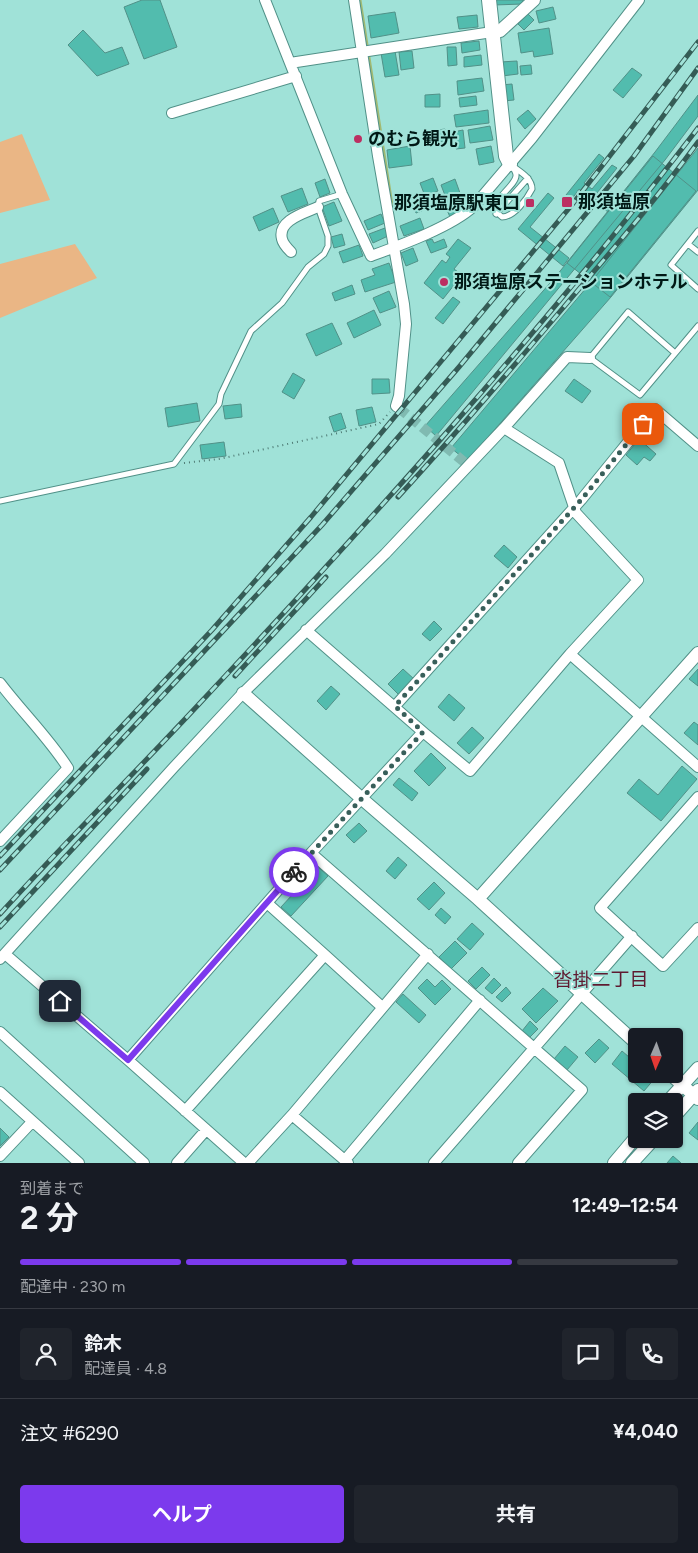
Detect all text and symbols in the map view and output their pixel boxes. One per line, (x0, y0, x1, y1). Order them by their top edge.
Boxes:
place label: のむら観光 (368, 128, 458, 150)
marker: のむら観光 (352, 133, 364, 145)
place label: 那須塩原 (578, 191, 650, 213)
place label: 那須塩原駅東口 (394, 192, 520, 214)
marker: 那須塩原 (560, 195, 574, 209)
marker: 那須塩原駅東口 (524, 197, 536, 209)
place label: 那須塩原ステーションホテル (454, 271, 688, 293)
marker: 那須塩原ステーションホテル (438, 276, 450, 288)
pin (622, 403, 664, 445)
icon: bag (629, 410, 657, 438)
courier (269, 847, 319, 897)
icon: bike (280, 858, 308, 886)
district label: 沓掛二丁目 (553, 968, 649, 991)
pin (39, 980, 81, 1022)
icon: home (46, 987, 74, 1015)
north arrow (628, 1028, 682, 1082)
map controls (628, 1028, 683, 1148)
button: layers (628, 1093, 683, 1148)
text: 到着まで (20, 1179, 84, 1198)
text: 12:49–12:54 (572, 1194, 678, 1217)
text: 2 分 (20, 1199, 78, 1237)
text: 配達中 · 230 m (20, 1277, 125, 1296)
button: person (20, 1328, 72, 1380)
button: chat (562, 1328, 614, 1380)
button: phone (626, 1328, 678, 1380)
text: 鈴木 (84, 1332, 122, 1355)
text: 配達員 · 4.8 (84, 1359, 167, 1378)
text: ¥4,040 (613, 1420, 678, 1443)
text: 注文 #6290 (20, 1422, 119, 1445)
button: ヘルプ (20, 1485, 344, 1543)
button: 共有 (354, 1485, 678, 1543)

